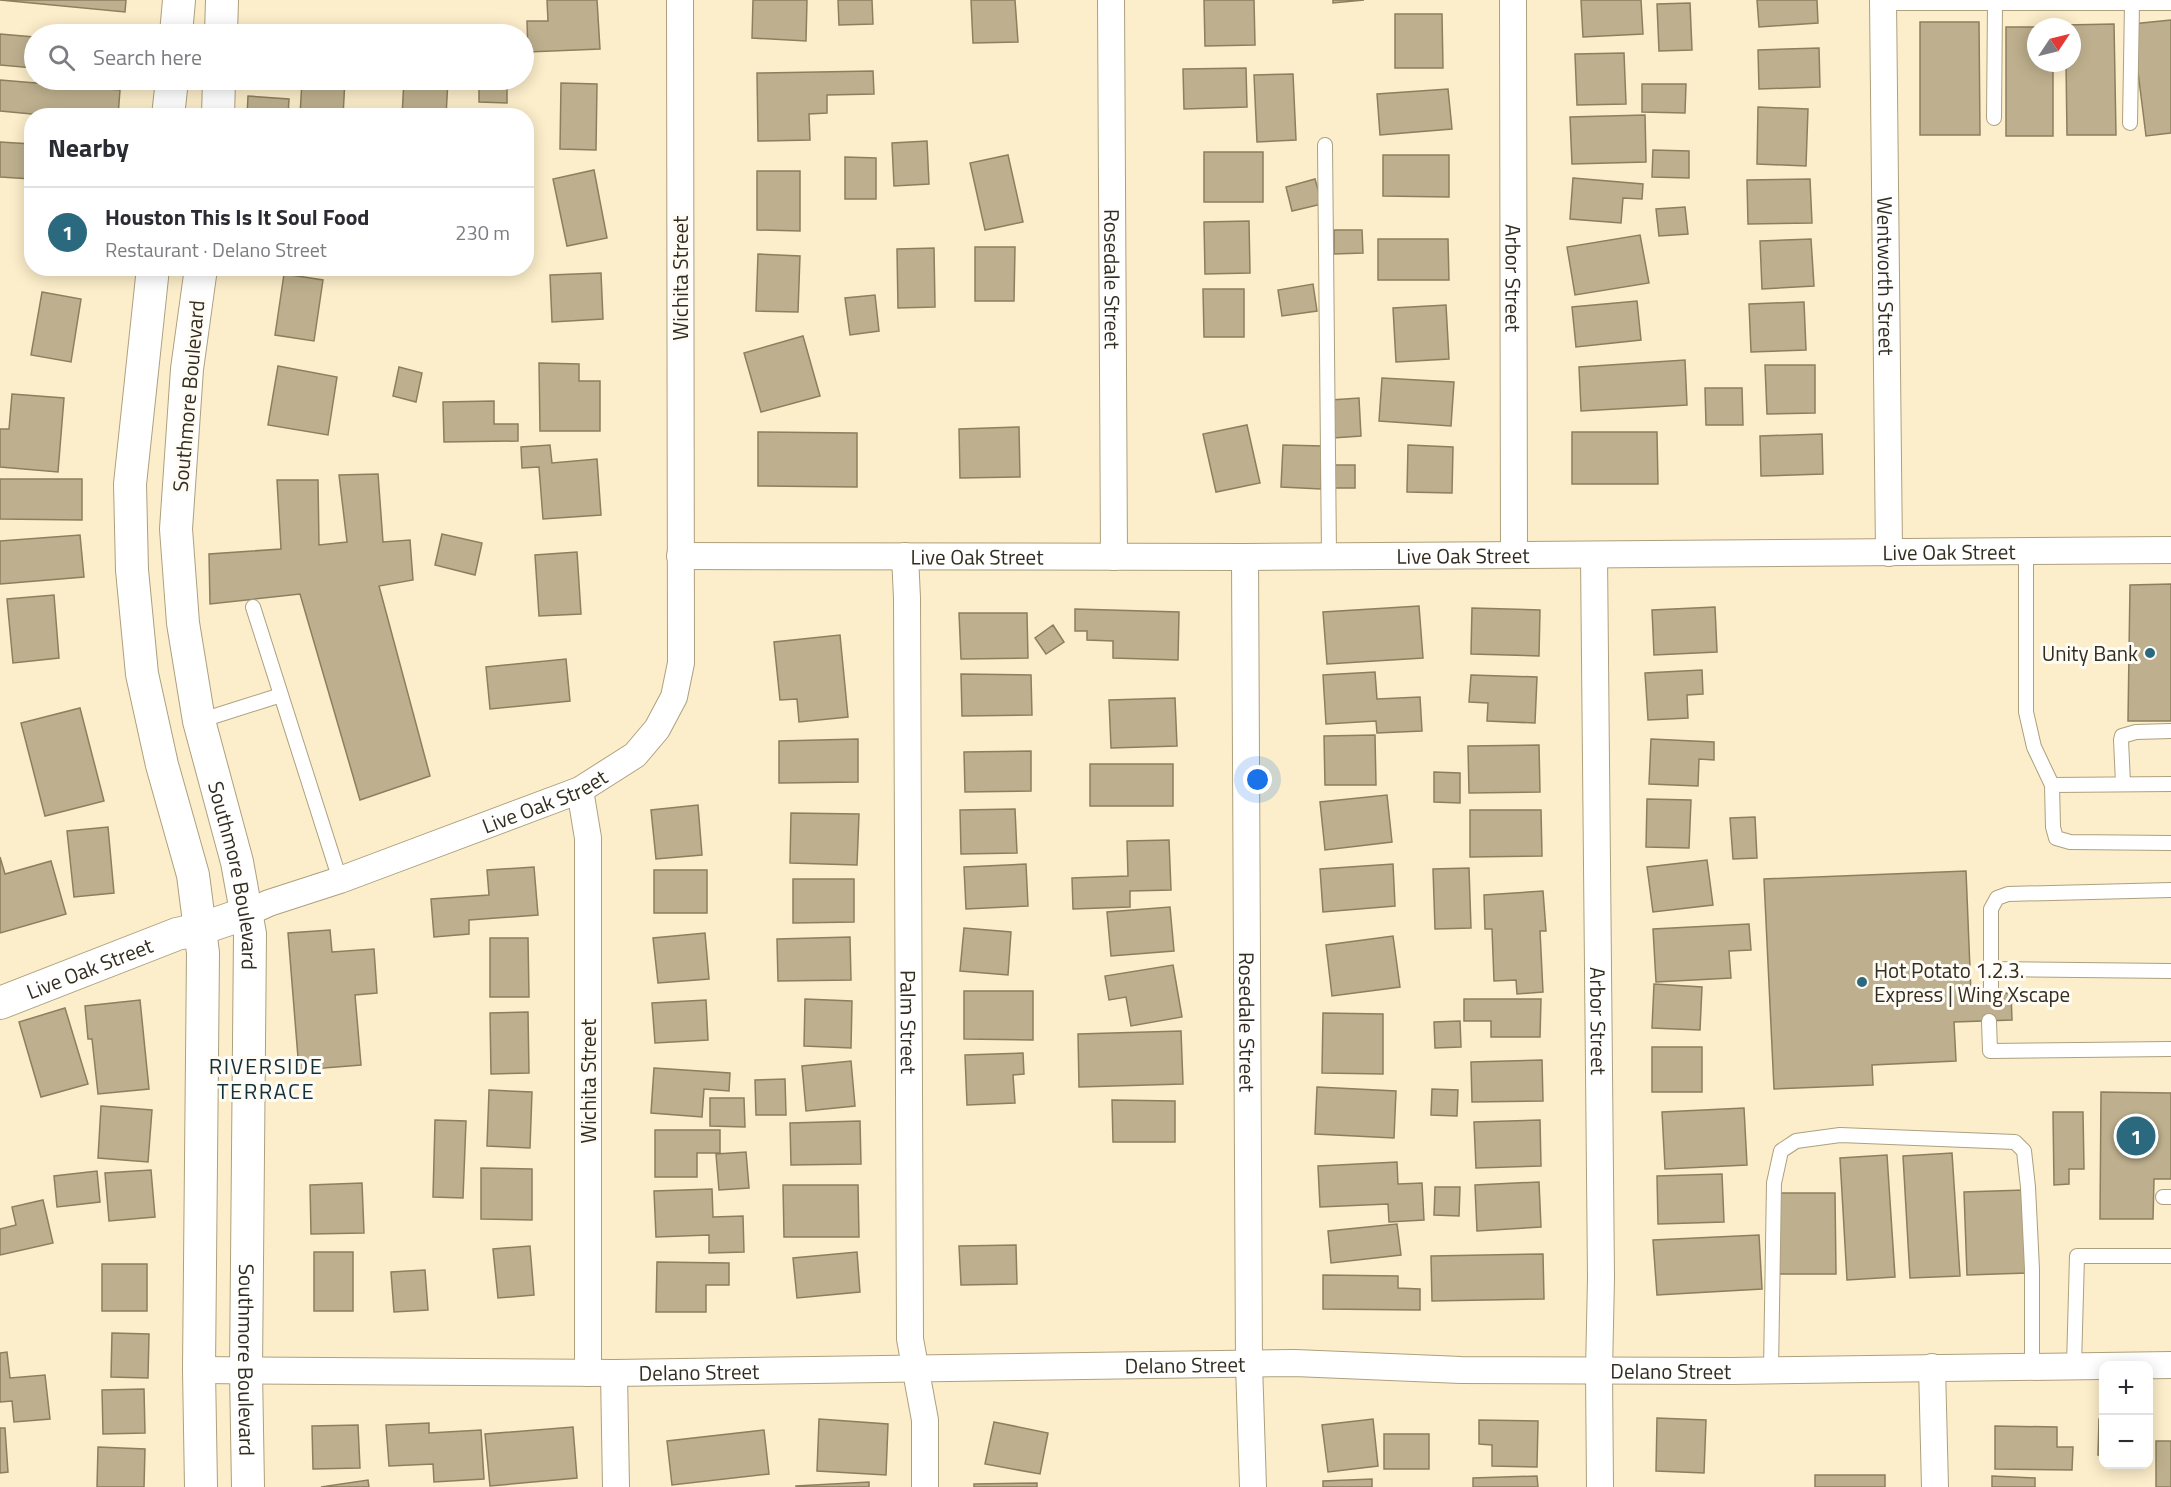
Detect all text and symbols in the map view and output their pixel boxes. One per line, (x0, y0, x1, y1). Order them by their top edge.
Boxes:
north arrow (2027, 18, 2081, 72)
search box (24, 24, 534, 90)
text: Search here (93, 40, 202, 74)
icon: search (45, 41, 78, 74)
text: Nearby (48, 128, 129, 167)
street label: Wentworth Street (1869, 196, 1903, 356)
text: Houston This Is It Soul Food (105, 200, 369, 234)
street label: Rosedale Street (1096, 209, 1129, 350)
street label: Wichita Street (664, 215, 696, 340)
text: 1 (62, 217, 73, 248)
text: 230 m (455, 217, 510, 248)
street label: Arbor Street (1497, 224, 1530, 333)
text: Restaurant · Delano Street (105, 234, 327, 265)
street label: Southmore Boulevard (164, 299, 212, 493)
street label: Live Oak Street (1882, 535, 2016, 568)
street label: Live Oak Street (1396, 539, 1530, 572)
street label: Live Oak Street (910, 540, 1044, 573)
place label: Unity Bank (2042, 637, 2138, 669)
marker: Unity Bank (2143, 646, 2157, 660)
street label: Live Oak Street (477, 760, 614, 841)
your location (1243, 765, 1272, 794)
street label: Southmore Boulevard (200, 778, 266, 970)
street label: Live Oak Street (22, 929, 158, 1007)
street label: Rosedale Street (1231, 952, 1264, 1093)
place label: Hot Potato 1.2.3. Express | Wing Xscape (1874, 954, 2070, 1010)
street label: Arbor Street (1582, 967, 1615, 1076)
street label: Palm Street (893, 970, 925, 1075)
marker: Hot Potato 1.2.3. Express | Wing Xscape (1855, 975, 1869, 989)
street label: Wichita Street (572, 1018, 604, 1143)
district label: RIVERSIDE TERRACE (209, 1049, 323, 1108)
pin: 1 (2116, 1114, 2156, 1158)
street label: Southmore Boulevard (230, 1264, 263, 1456)
street label: Delano Street (1124, 1348, 1246, 1382)
street label: Delano Street (638, 1355, 760, 1389)
street label: Delano Street (1610, 1355, 1732, 1387)
map controls (2099, 1361, 2153, 1469)
button: + (2099, 1361, 2153, 1415)
button: − (2099, 1415, 2153, 1469)

